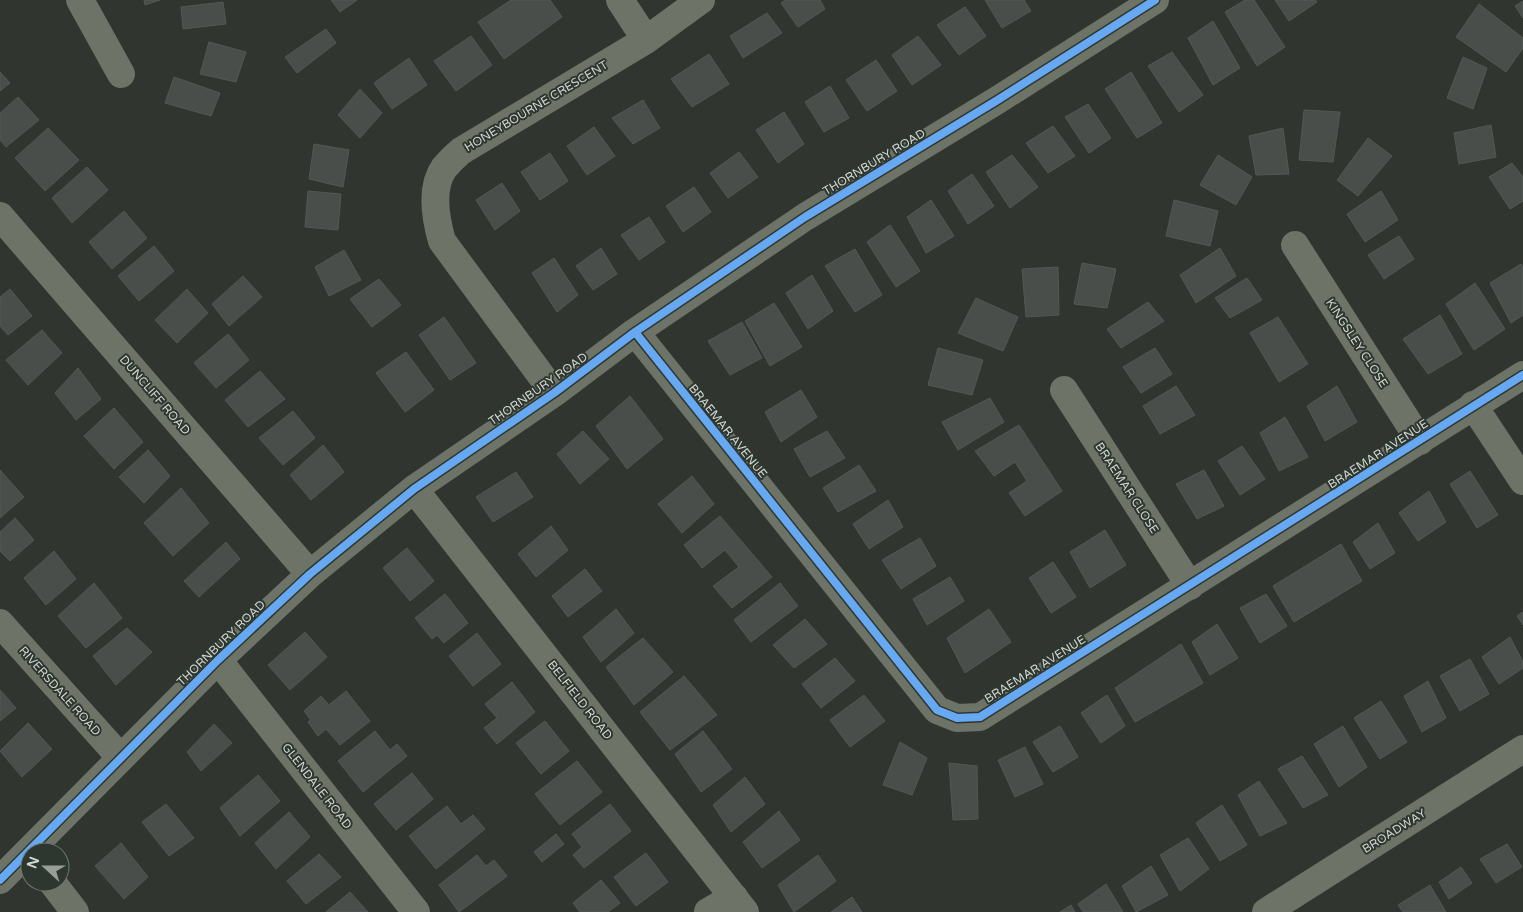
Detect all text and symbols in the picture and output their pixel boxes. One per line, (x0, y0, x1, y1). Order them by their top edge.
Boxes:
street label: HONEYBOURNE CRESCENT (462, 57, 611, 154)
street label: THORNBURY ROAD (820, 126, 928, 198)
street label: KINGSLEY CLOSE (1323, 296, 1391, 390)
street label: THORNBURY ROAD (486, 350, 590, 428)
street label: DUNCLIFF ROAD (117, 353, 193, 437)
street label: BRAEMAR AVENUE (686, 381, 770, 481)
street label: BRAEMAR AVENUE (1325, 416, 1431, 492)
street label: BRAEMAR CLOSE (1092, 440, 1162, 536)
street label: THORNBURY ROAD (174, 597, 268, 689)
street label: BRAEMAR AVENUE (982, 632, 1088, 706)
street label: RIVERSDALE ROAD (16, 643, 104, 739)
street label: BELFIELD ROAD (545, 658, 615, 742)
street label: GLENDALE ROAD (279, 740, 355, 832)
street label: BROADWAY (1360, 806, 1429, 856)
north arrow (20, 842, 70, 892)
text: N (23, 854, 43, 871)

